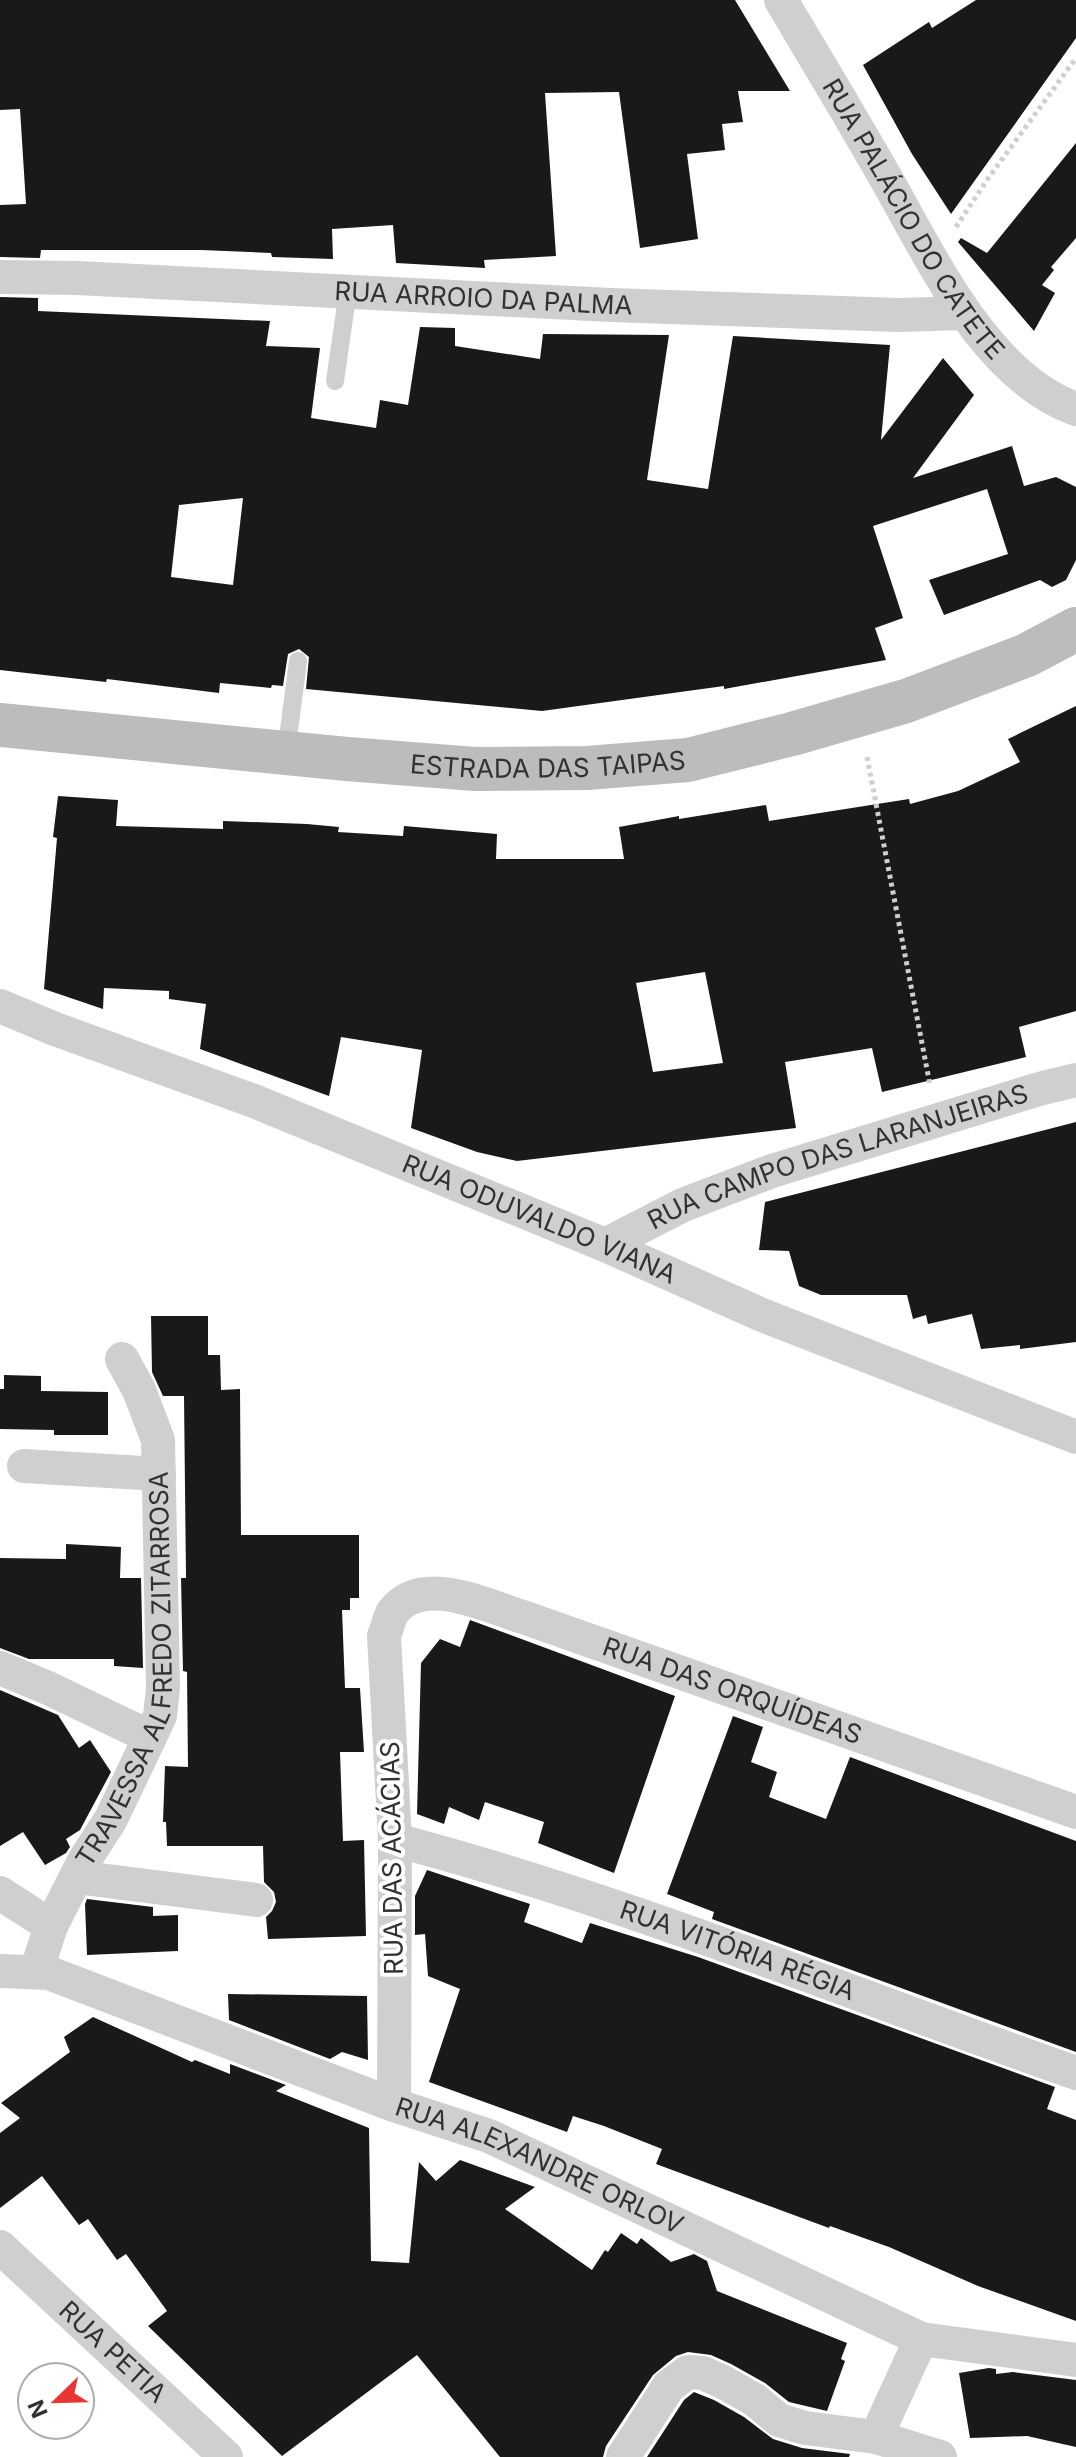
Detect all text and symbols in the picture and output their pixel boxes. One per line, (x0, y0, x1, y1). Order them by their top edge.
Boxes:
street label: RUA PALÁCIO DO CATETE (816, 73, 1011, 366)
street label: RUA ARROIO DA PALMA (334, 275, 633, 321)
street label: ESTRADA DAS TAIPAS (409, 744, 687, 784)
street label: RUA CAMPO DAS LARANJEIRAS (642, 1077, 1032, 1236)
street label: RUA ODUVALDO VIANA (398, 1148, 681, 1290)
street label: TRAVESSA ALFREDO ZITARROSA (69, 1471, 178, 1872)
street label: RUA DAS ORQUÍDEAS (599, 1630, 866, 1750)
street label: RUA DAS ACÁCIAS (374, 1741, 409, 1975)
street label: RUA VITÓRIA RÉGIA (616, 1894, 860, 2006)
street label: RUA ALEXANDRE ORLOV (392, 2091, 689, 2240)
street label: RUA PETIA (53, 2294, 173, 2409)
north arrow (16, 2361, 96, 2441)
text: N (22, 2396, 53, 2422)

